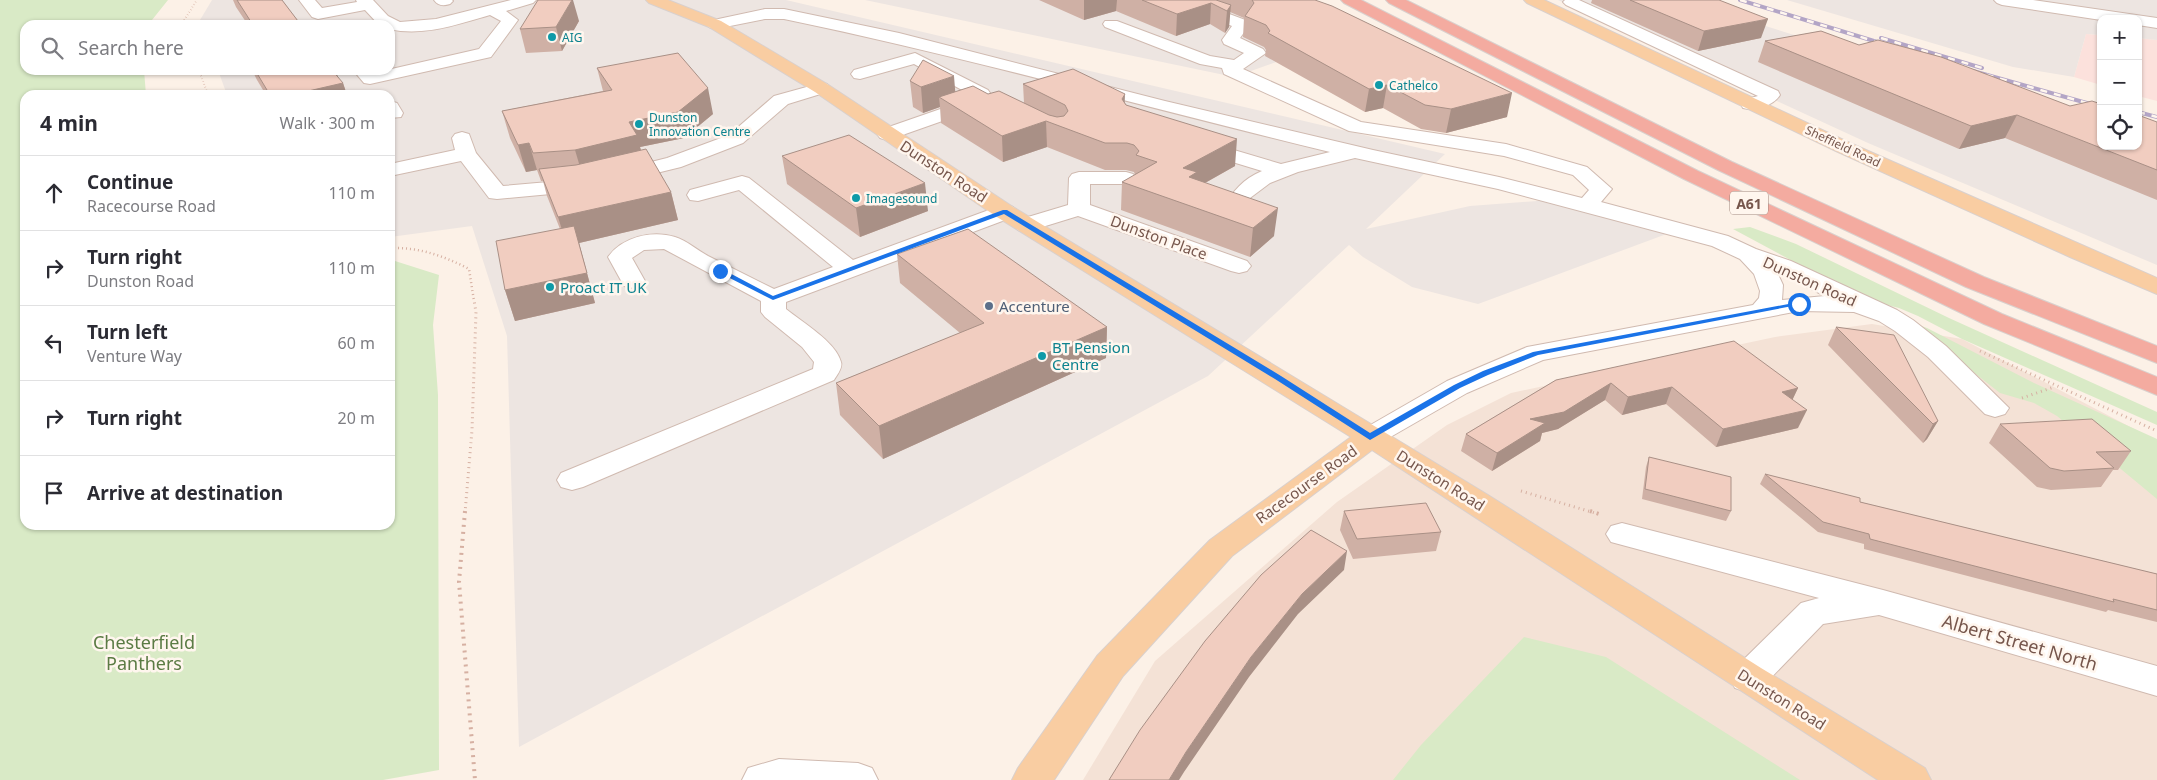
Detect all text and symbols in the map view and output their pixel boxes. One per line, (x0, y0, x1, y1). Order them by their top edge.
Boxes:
map controls (2097, 15, 2142, 150)
button: + (2097, 15, 2142, 60)
search box (20, 20, 395, 75)
place label: AIG (562, 29, 582, 46)
marker: AIG (546, 31, 558, 43)
icon: search (38, 34, 66, 62)
text: Search here (78, 35, 184, 61)
button: − (2097, 60, 2142, 105)
place label: Cathelco (1389, 77, 1438, 94)
marker: Cathelco (1373, 79, 1385, 91)
button: locate (2097, 105, 2142, 150)
text: 4 min (40, 109, 98, 137)
place label: Dunston Innovation Centre (649, 109, 751, 140)
text: Walk · 300 m (280, 112, 375, 134)
marker: Dunston Innovation Centre (633, 118, 645, 130)
street label: Sheffield Road (1803, 121, 1883, 171)
street label: Dunston Road (896, 135, 992, 207)
text: Continue (87, 169, 173, 195)
icon: ahead (40, 179, 68, 207)
text: 110 m (328, 182, 375, 204)
place label: Imagesound (866, 190, 937, 207)
marker: Imagesound (850, 192, 862, 204)
road number: A61 (1730, 192, 1768, 214)
text: Racecourse Road (87, 195, 216, 217)
street label: Dunston Place (1108, 210, 1210, 264)
text: Turn right (87, 244, 182, 270)
street label: Dunston Road (1760, 251, 1860, 311)
icon: right (40, 254, 68, 282)
text: 110 m (328, 257, 375, 279)
route end (709, 260, 732, 283)
text: Dunston Road (87, 270, 194, 292)
place label: Proact IT UK (560, 277, 647, 297)
marker: Proact IT UK (544, 281, 556, 293)
route start (1788, 293, 1811, 316)
place label: Accenture (999, 296, 1070, 316)
marker: Accenture (983, 300, 995, 312)
text: Turn left (87, 319, 168, 345)
icon: left (40, 329, 68, 357)
text: 60 m (338, 332, 375, 354)
place label: BT Pension Centre (1052, 337, 1130, 374)
text: Venture Way (87, 345, 182, 367)
marker: BT Pension Centre (1036, 350, 1048, 362)
icon: right (40, 404, 68, 432)
text: Turn right (87, 405, 182, 431)
text: 20 m (338, 407, 375, 429)
street label: Racecourse Road (1251, 440, 1361, 528)
street label: Dunston Road (1393, 445, 1489, 515)
icon: arrive (40, 479, 68, 507)
text: Arrive at destination (87, 480, 283, 506)
street label: Albert Street North (1940, 608, 2100, 676)
park label: Chesterfield Panthers (93, 630, 195, 675)
street label: Dunston Road (1734, 664, 1830, 734)

